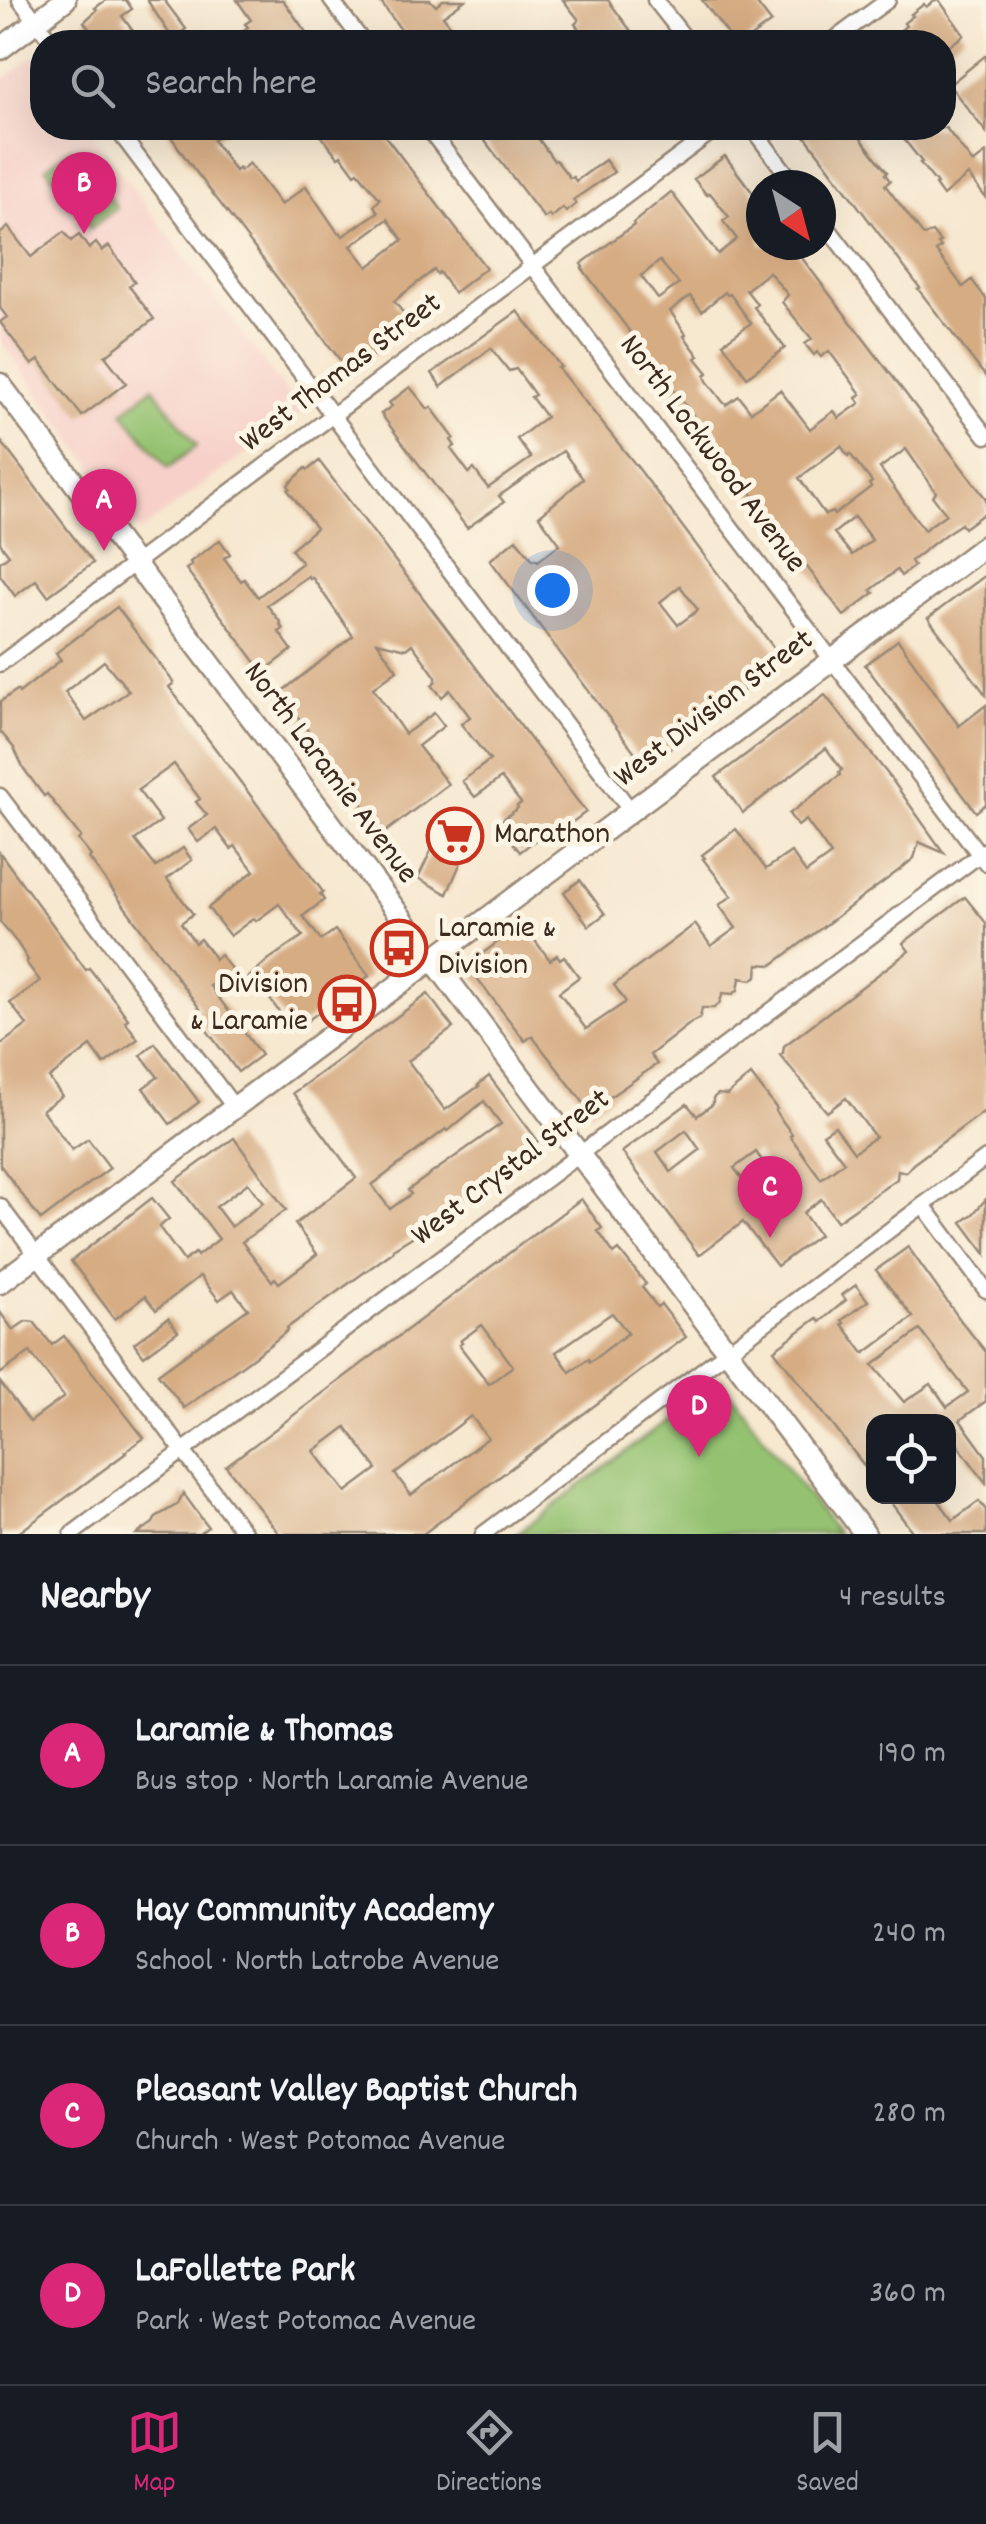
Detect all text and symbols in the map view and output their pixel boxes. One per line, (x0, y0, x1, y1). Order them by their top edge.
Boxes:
search box (30, 30, 956, 140)
icon: search (65, 58, 120, 113)
text: Search here (145, 58, 317, 113)
pin: B (52, 152, 116, 234)
north arrow (746, 170, 836, 260)
street label: West Thomas Street (231, 283, 453, 465)
street label: North Lockwood Avenue (606, 326, 816, 584)
pin: A (72, 468, 136, 551)
your location (527, 565, 578, 616)
street label: West Division Street (605, 619, 825, 801)
street label: North Laramie Avenue (230, 653, 428, 895)
supermarket icon: Marathon (425, 806, 485, 866)
place label: Marathon (494, 813, 610, 859)
place label: Laramie & Division (438, 907, 556, 990)
bus stop icon: Laramie & Division (369, 918, 429, 978)
place label: Division & Laramie (190, 963, 308, 1046)
bus stop icon: Division & Laramie (317, 974, 377, 1034)
street label: West Crystal Street (403, 1079, 621, 1259)
pin: C (738, 1156, 802, 1238)
pin: D (666, 1374, 732, 1457)
map controls (866, 1414, 956, 1504)
button: locate (866, 1414, 956, 1504)
text: Nearby (40, 1569, 150, 1629)
text: 4 results (839, 1576, 946, 1622)
text: Laramie & Thomas (135, 1705, 394, 1760)
text: A (64, 1732, 81, 1778)
text: 190 m (878, 1732, 946, 1778)
text: Bus stop · North Laramie Avenue (135, 1760, 529, 1806)
text: Hay Community Academy (135, 1885, 493, 1940)
text: B (65, 1912, 80, 1958)
text: 240 m (872, 1912, 946, 1958)
text: School · North Latrobe Avenue (135, 1940, 499, 1986)
text: Pleasant Valley Baptist Church (135, 2065, 577, 2120)
text: C (65, 2092, 80, 2138)
text: 280 m (872, 2092, 946, 2138)
text: Church · West Potomac Avenue (135, 2120, 505, 2166)
text: LaFollette Park (135, 2245, 355, 2300)
text: D (64, 2272, 81, 2318)
text: 360 m (869, 2272, 946, 2318)
text: Park · West Potomac Avenue (135, 2300, 476, 2346)
tab: Map (127, 2405, 182, 2505)
tab: Directions (436, 2405, 542, 2505)
tab: Saved (796, 2405, 859, 2505)

